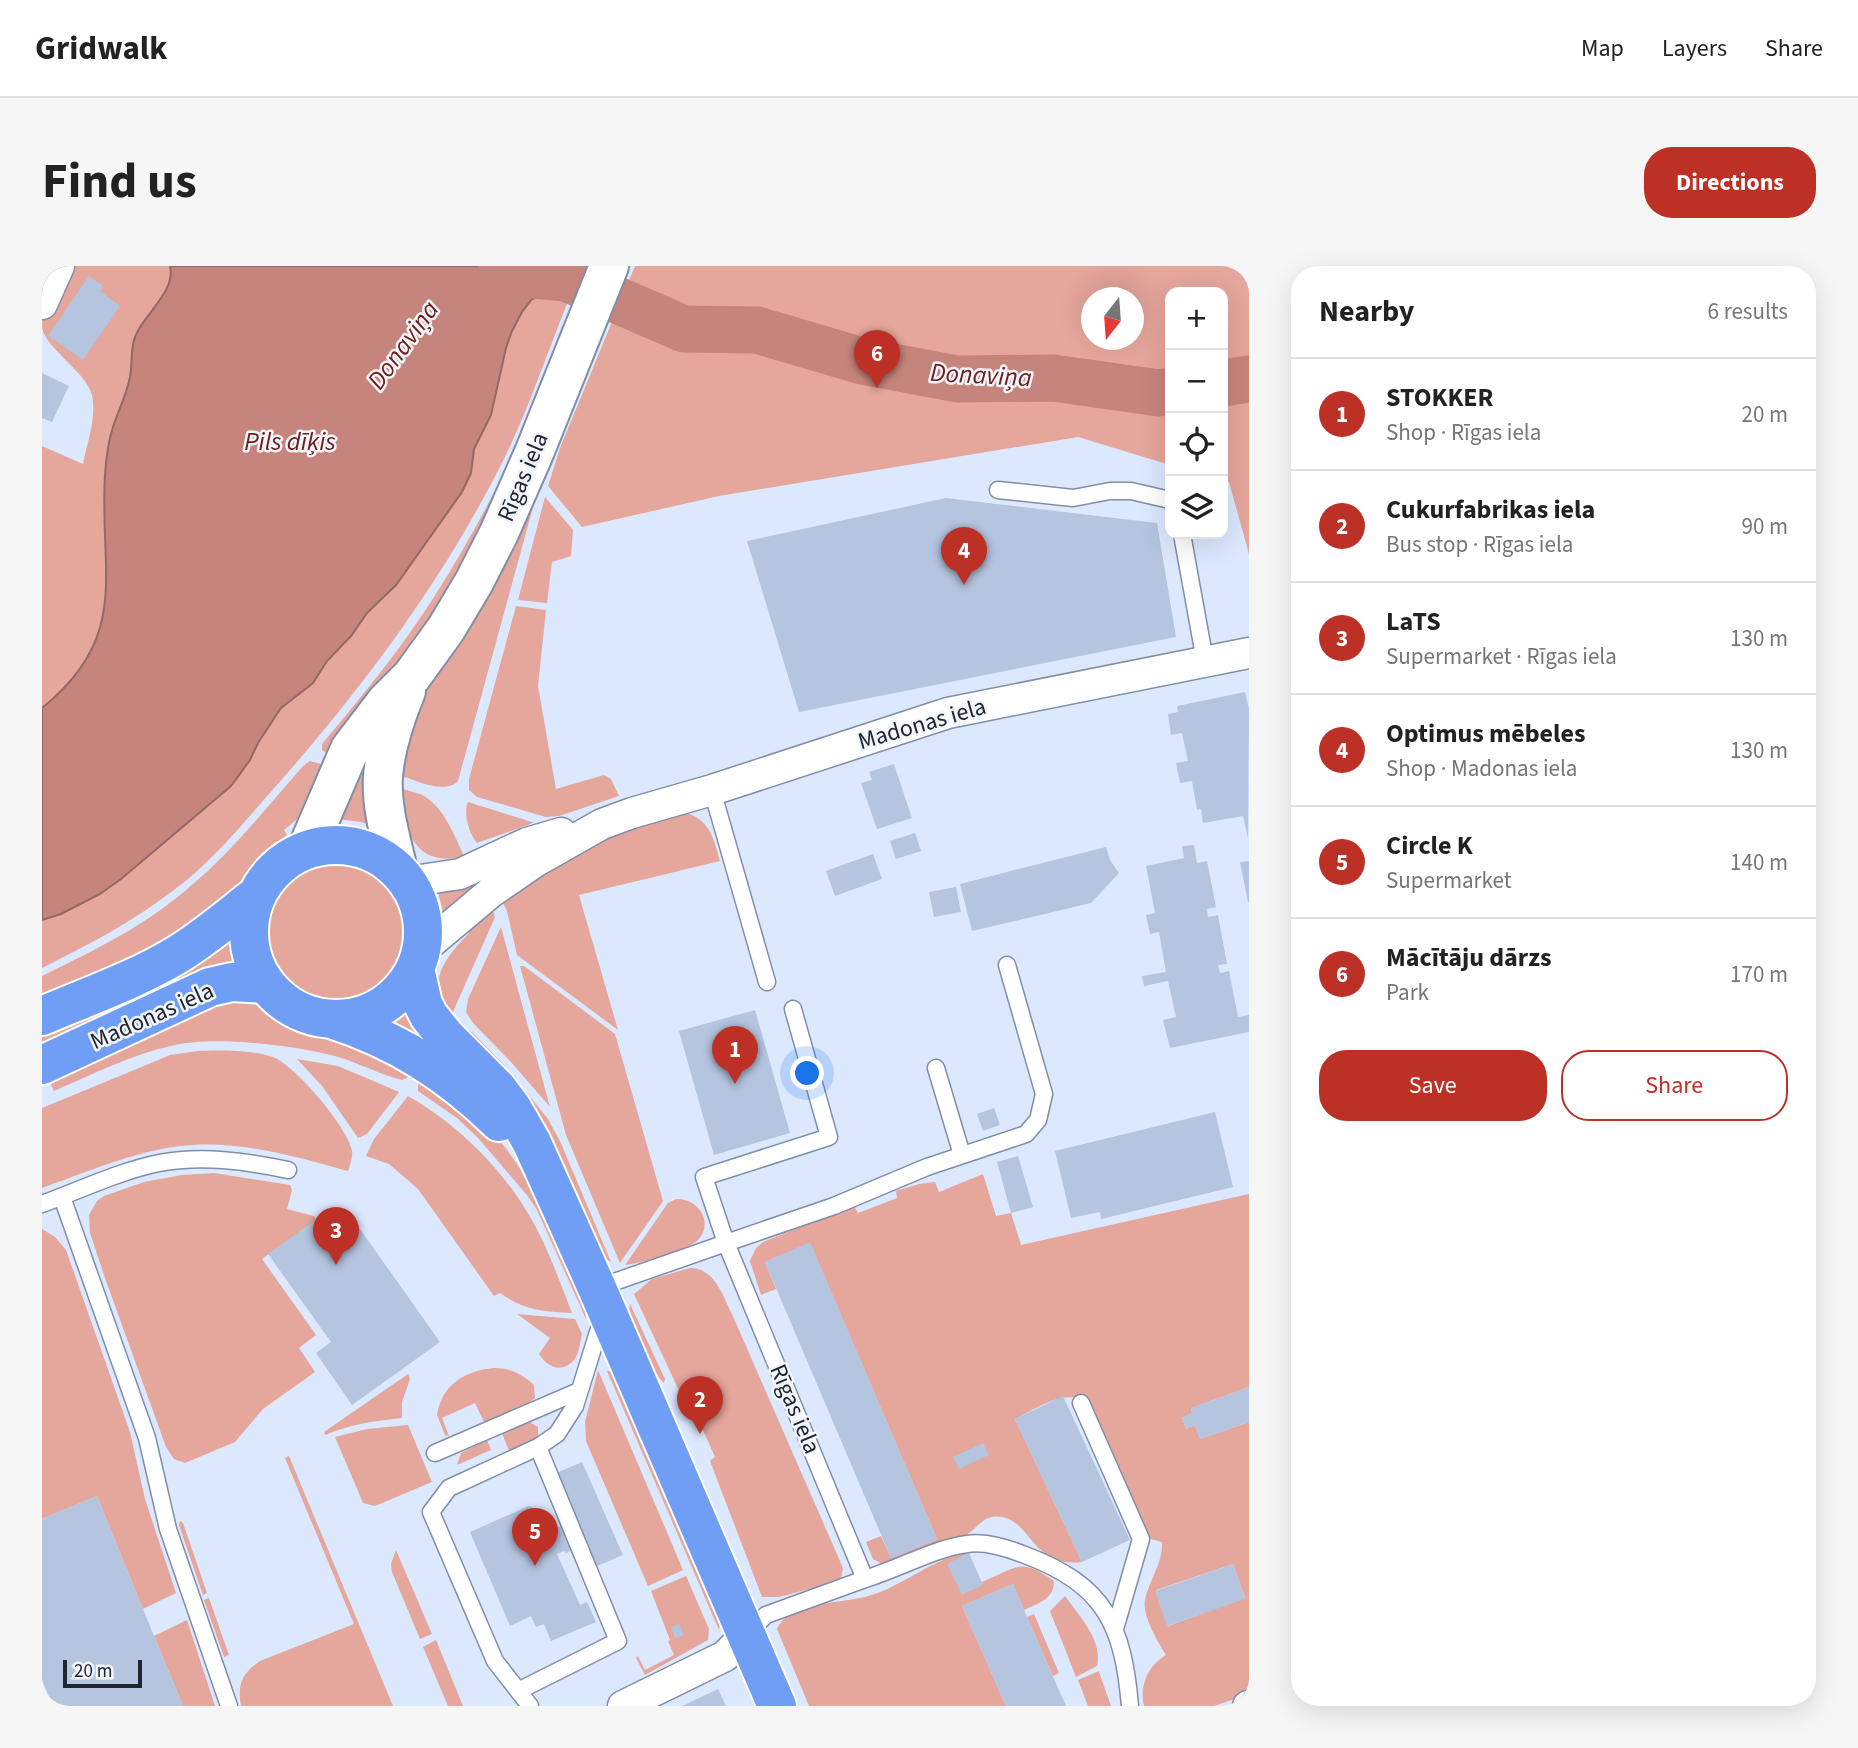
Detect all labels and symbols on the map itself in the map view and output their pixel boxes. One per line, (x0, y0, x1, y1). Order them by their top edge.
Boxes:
north arrow (1081, 287, 1144, 350)
water label: Donaviņa (358, 293, 448, 397)
pin: 6 (854, 330, 900, 388)
water label: Donaviņa (929, 354, 1033, 396)
water label: Pils dīķis (244, 423, 336, 460)
street label: Rīgas iela (488, 427, 558, 527)
pin: 4 (941, 527, 987, 585)
street label: Madonas iela (854, 689, 990, 759)
street label: Madonas iela (85, 973, 219, 1059)
pin: 1 (712, 1026, 758, 1084)
your location (790, 1056, 824, 1090)
pin: 3 (313, 1207, 359, 1265)
street label: Rīgas iela (760, 1359, 830, 1459)
pin: 2 (677, 1376, 723, 1434)
pin: 5 (512, 1508, 558, 1566)
scale bar (63, 1657, 142, 1689)

